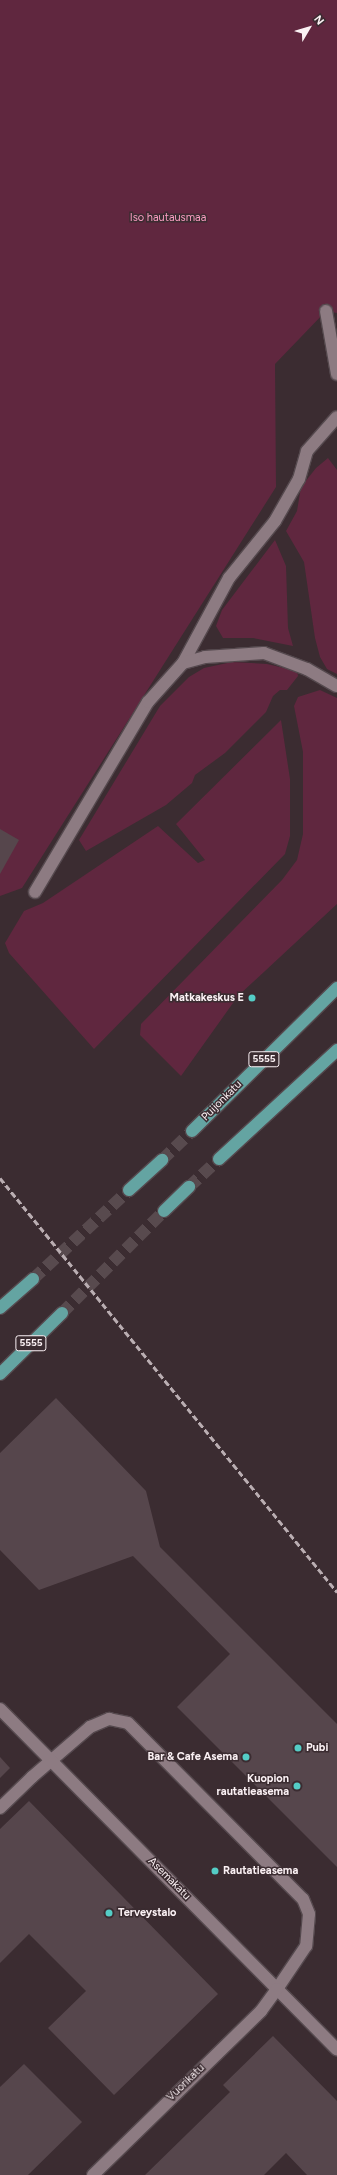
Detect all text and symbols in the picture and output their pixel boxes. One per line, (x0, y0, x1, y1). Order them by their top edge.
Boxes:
north arrow (289, 8, 329, 48)
text: N (311, 13, 327, 28)
park label: Iso hautausmaa (130, 211, 206, 225)
place label: Matkakeskus E (170, 991, 244, 1005)
marker: Matkakeskus E (247, 993, 257, 1003)
road number: 5555 (248, 1051, 280, 1067)
street label: Puijonkatu (199, 1078, 245, 1124)
road number: 5555 (15, 1335, 47, 1351)
place label: Pubi (306, 1741, 328, 1755)
marker: Pubi (293, 1743, 303, 1753)
place label: Bar & Cafe Asema (148, 1750, 238, 1764)
marker: Bar & Cafe Asema (241, 1752, 251, 1762)
place label: Kuopion rautatieasema (217, 1773, 289, 1799)
marker: Kuopion rautatieasema (292, 1781, 302, 1791)
street label: Asemakatu (145, 1855, 193, 1903)
place label: Rautatieasema (223, 1864, 298, 1878)
marker: Rautatieasema (210, 1866, 220, 1876)
place label: Terveystalo (118, 1906, 176, 1920)
marker: Terveystalo (103, 1907, 115, 1919)
street label: Vuorikatu (164, 2062, 208, 2104)

